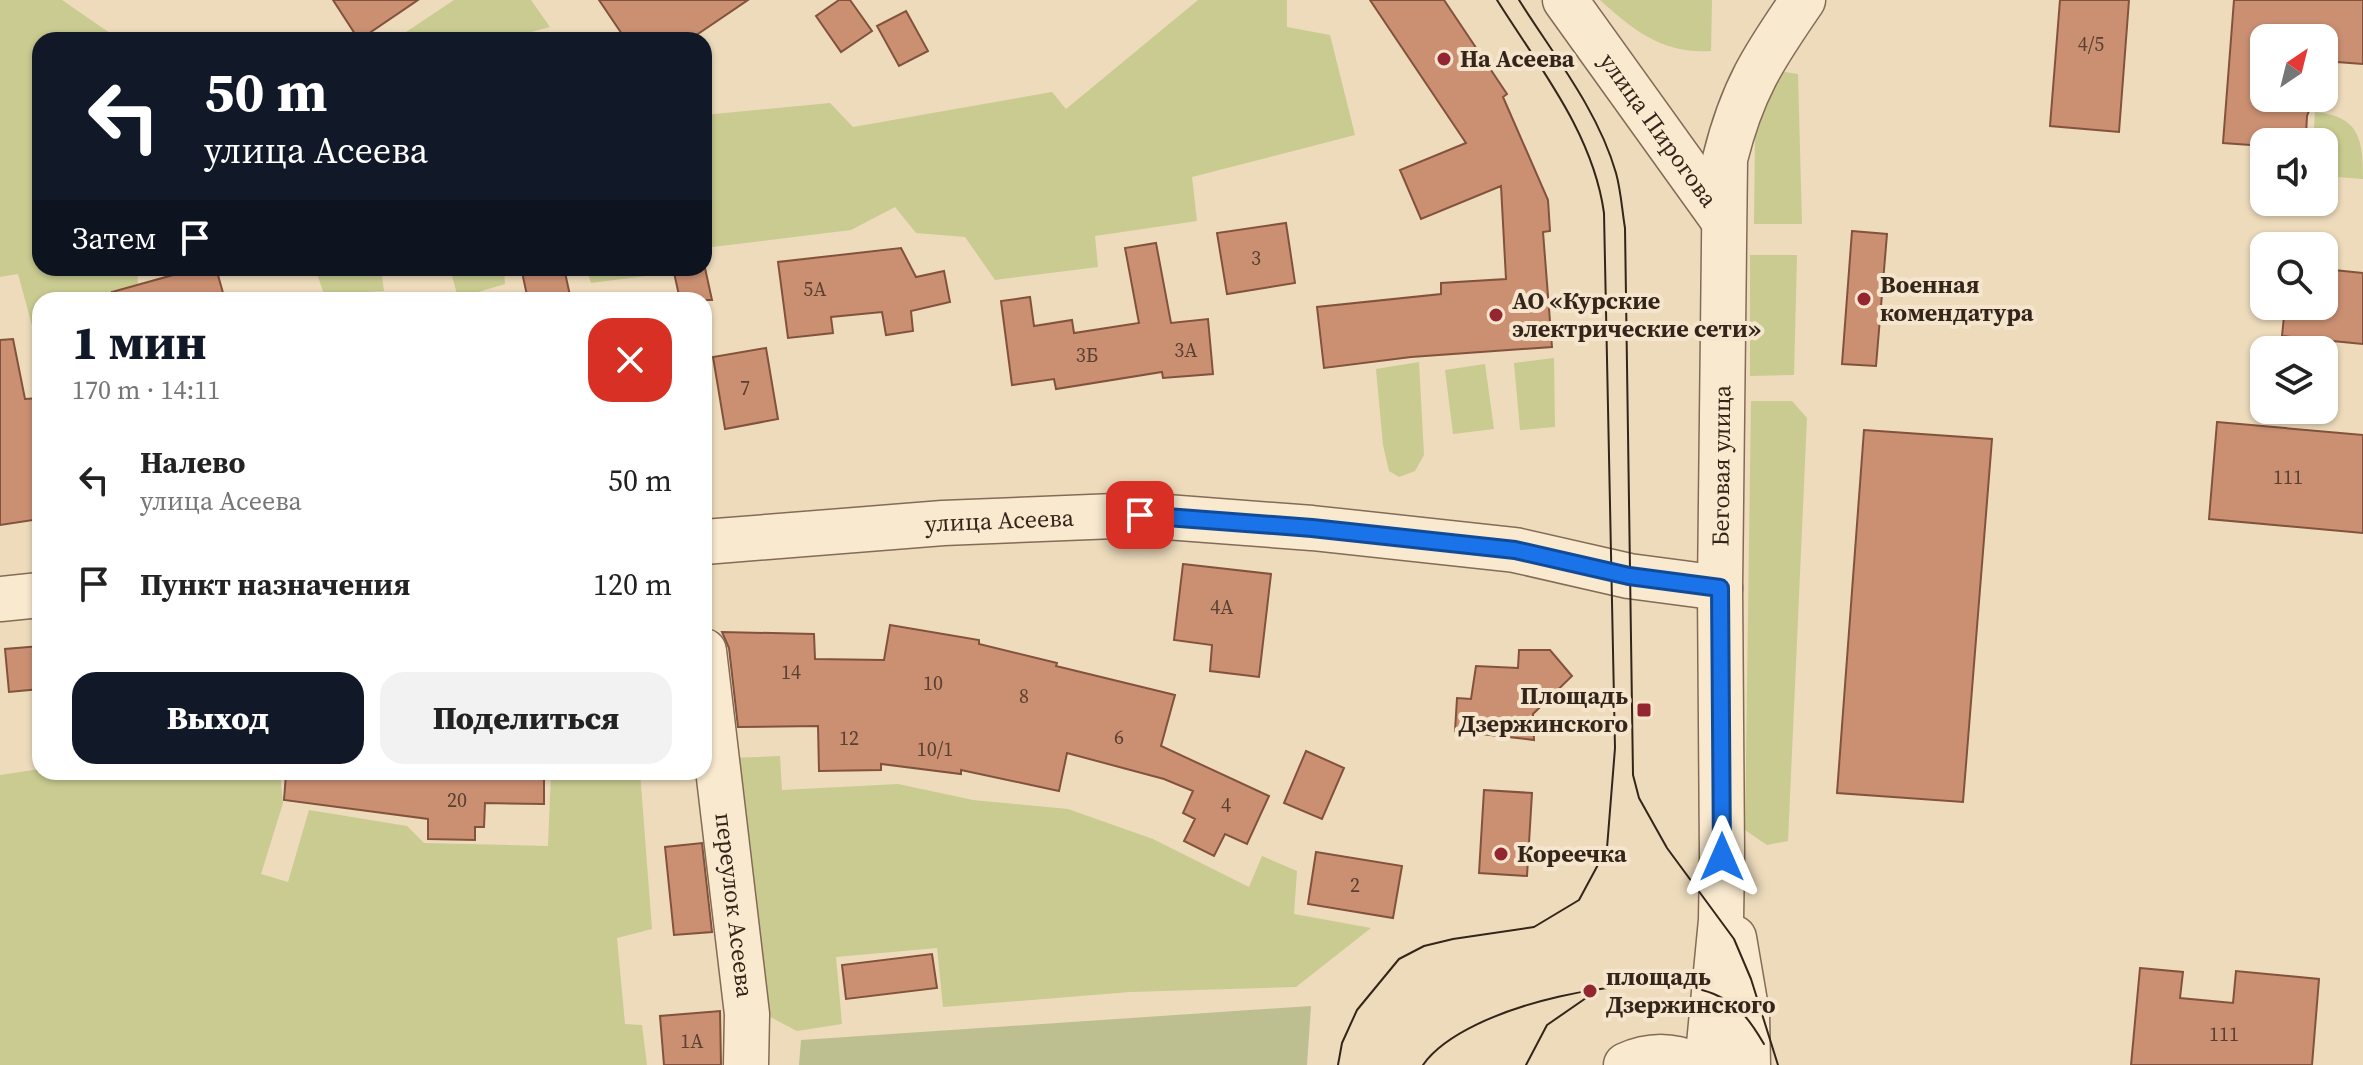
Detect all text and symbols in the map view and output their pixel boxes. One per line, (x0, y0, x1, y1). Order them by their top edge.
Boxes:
north arrow (2250, 24, 2338, 112)
map controls (2250, 24, 2338, 424)
house number: 4/5 (2078, 30, 2104, 58)
place label: На Асеева (1460, 42, 1575, 75)
street label: улица Пирогова (1592, 46, 1726, 214)
marker: На Асеева (1435, 50, 1453, 68)
text: 50 m (204, 53, 327, 130)
icon: left (72, 64, 176, 168)
text: улица Асеева (204, 126, 428, 175)
button: sound (2250, 128, 2338, 216)
icon: arrive (173, 216, 217, 260)
text: Затем (72, 218, 157, 259)
button: search (2250, 232, 2338, 320)
house number: 3 (1251, 244, 1261, 272)
place label: Военная комендатура (1880, 268, 2034, 329)
house number: 5А (803, 275, 827, 303)
place label: АО «Курские электрические сети» (1512, 284, 1761, 345)
marker: Военная комендатура (1855, 290, 1873, 308)
marker: АО «Курские электрические сети» (1487, 306, 1505, 324)
text: 1 мин (72, 309, 207, 375)
button: close (588, 318, 672, 402)
house number: 3А (1174, 336, 1198, 364)
button: layers (2250, 336, 2338, 424)
house number: 3Б (1076, 341, 1098, 369)
text: 170 m · 14:11 (72, 372, 220, 408)
house number: 7 (740, 374, 750, 402)
street label: Беговая улица (1703, 384, 1738, 547)
text: Налево (140, 442, 245, 483)
icon: left (72, 458, 116, 502)
text: 50 m (608, 460, 672, 501)
house number: 111 (2273, 463, 2303, 491)
pin (1106, 481, 1174, 549)
text: улица Асеева (140, 483, 302, 519)
icon: arrive (1118, 493, 1162, 537)
street label: улица Асеева (923, 501, 1075, 540)
icon: arrive (72, 562, 116, 606)
text: Пункт назначения (140, 564, 410, 605)
text: 120 m (593, 564, 672, 605)
house number: 4А (1210, 593, 1234, 621)
house number: 14 (781, 658, 801, 686)
house number: 10 (923, 669, 943, 697)
button: Выход (72, 672, 364, 764)
button: Поделиться (380, 672, 672, 764)
place label: Площадь Дзержинского (1458, 679, 1628, 740)
house number: 8 (1019, 682, 1029, 710)
marker: Площадь Дзержинского (1635, 701, 1653, 719)
house number: 6 (1114, 723, 1124, 751)
house number: 12 (839, 724, 859, 752)
house number: 10/1 (917, 735, 953, 763)
house number: 20 (447, 786, 467, 814)
house number: 4 (1221, 791, 1231, 819)
street label: переулок Асеева (707, 811, 762, 1000)
position arrow (1680, 815, 1764, 899)
place label: Кореечка (1517, 837, 1627, 870)
marker: Кореечка (1492, 845, 1510, 863)
house number: 2 (1350, 871, 1360, 899)
place label: площадь Дзержинского (1606, 960, 1776, 1021)
marker: площадь Дзержинского (1581, 982, 1599, 1000)
house number: 111 (2209, 1020, 2239, 1048)
house number: 1А (680, 1027, 704, 1055)

